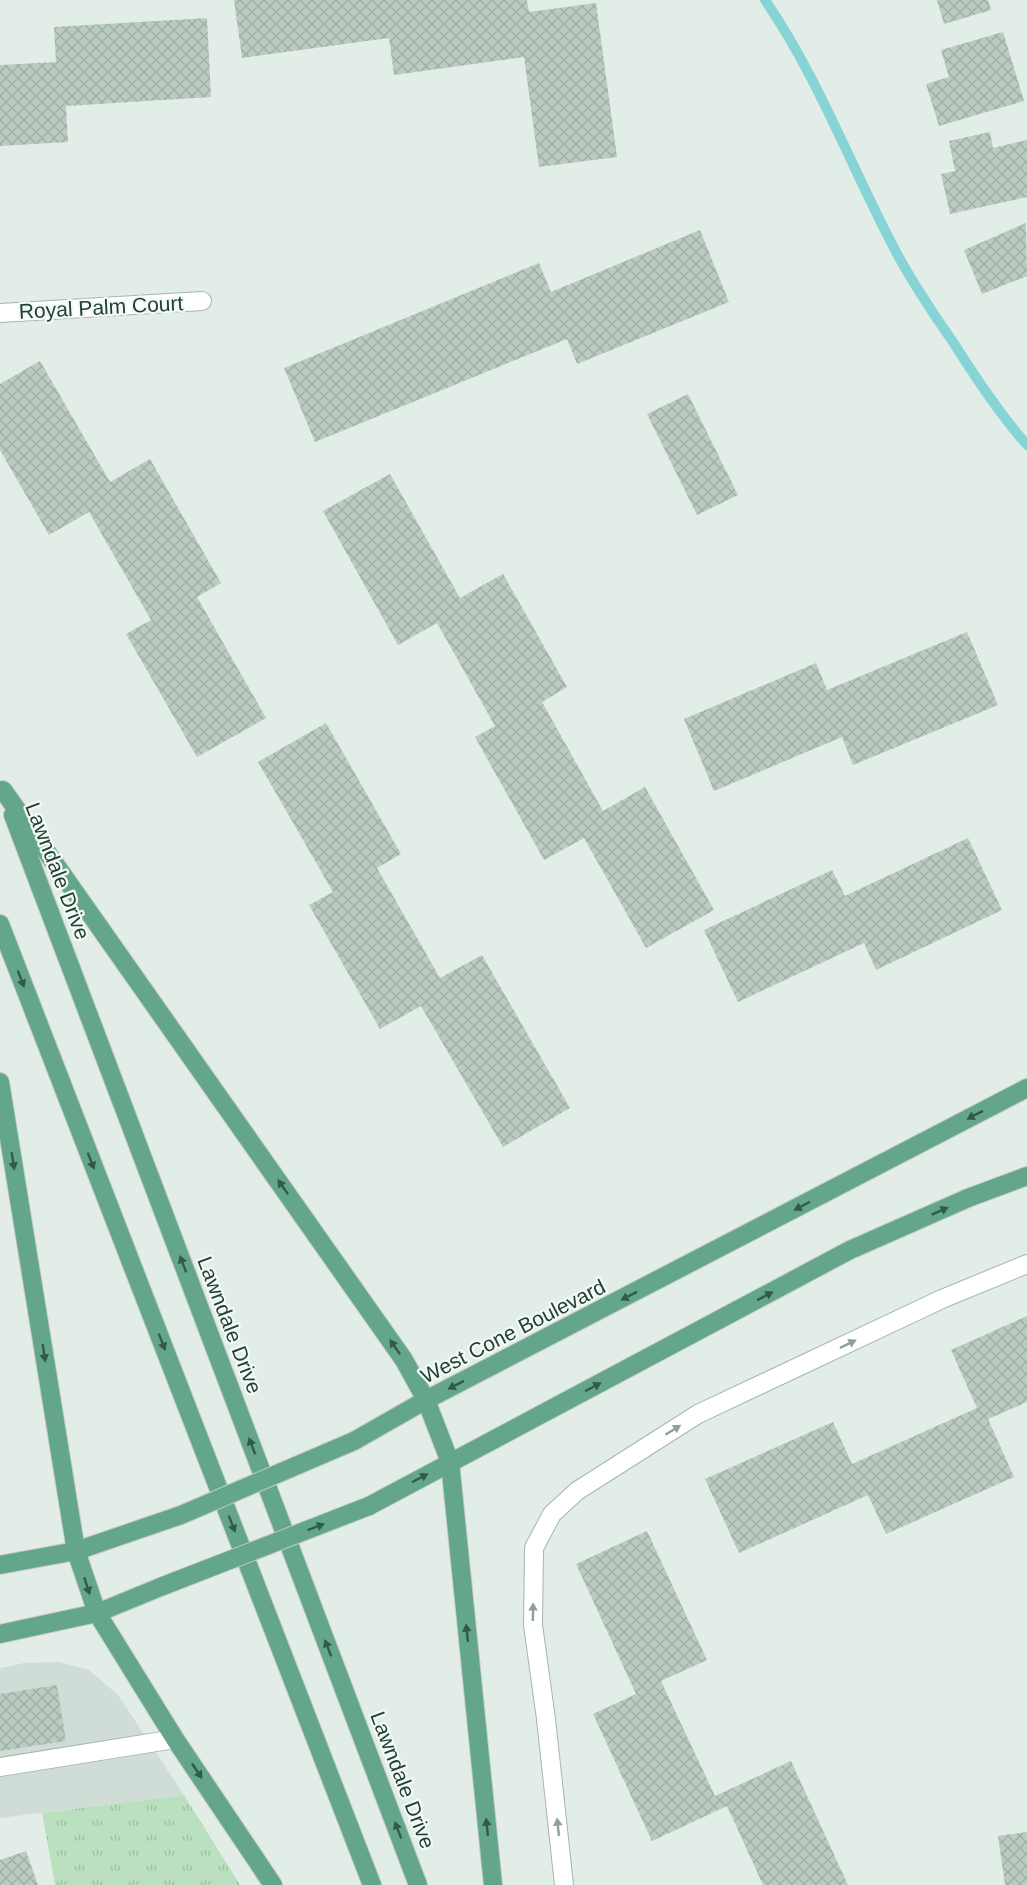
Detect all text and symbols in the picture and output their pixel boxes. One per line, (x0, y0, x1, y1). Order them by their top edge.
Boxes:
street label: Royal Palm Court (18, 291, 184, 323)
street label: Lawndale Drive (21, 799, 95, 943)
one-way arrow (16, 970, 26, 988)
one-way arrow (966, 1110, 984, 1120)
one-way arrow (8, 1151, 17, 1170)
one-way arrow (87, 1152, 97, 1170)
one-way arrow (277, 1180, 289, 1196)
one-way arrow (794, 1201, 811, 1211)
one-way arrow (932, 1206, 949, 1215)
street label: Lawndale Drive (193, 1253, 267, 1397)
one-way arrow (177, 1255, 187, 1273)
street label: West Cone Boulevard (417, 1274, 609, 1388)
one-way arrow (621, 1291, 638, 1301)
one-way arrow (757, 1291, 774, 1301)
one-way arrow (157, 1334, 167, 1352)
one-way arrow (389, 1339, 401, 1355)
one-way arrow (839, 1340, 856, 1349)
one-way arrow (40, 1344, 49, 1363)
one-way arrow (447, 1380, 464, 1390)
one-way arrow (584, 1382, 601, 1392)
one-way arrow (665, 1424, 681, 1435)
one-way arrow (247, 1437, 256, 1455)
one-way arrow (412, 1473, 429, 1483)
one-way arrow (228, 1515, 237, 1533)
one-way arrow (307, 1522, 325, 1531)
one-way arrow (83, 1577, 93, 1595)
one-way arrow (528, 1603, 538, 1622)
one-way arrow (462, 1623, 472, 1642)
one-way arrow (323, 1639, 333, 1657)
street label: Lawndale Drive (366, 1708, 440, 1852)
one-way arrow (191, 1763, 202, 1779)
one-way arrow (482, 1817, 492, 1836)
one-way arrow (553, 1817, 563, 1836)
one-way arrow (392, 1821, 402, 1839)

